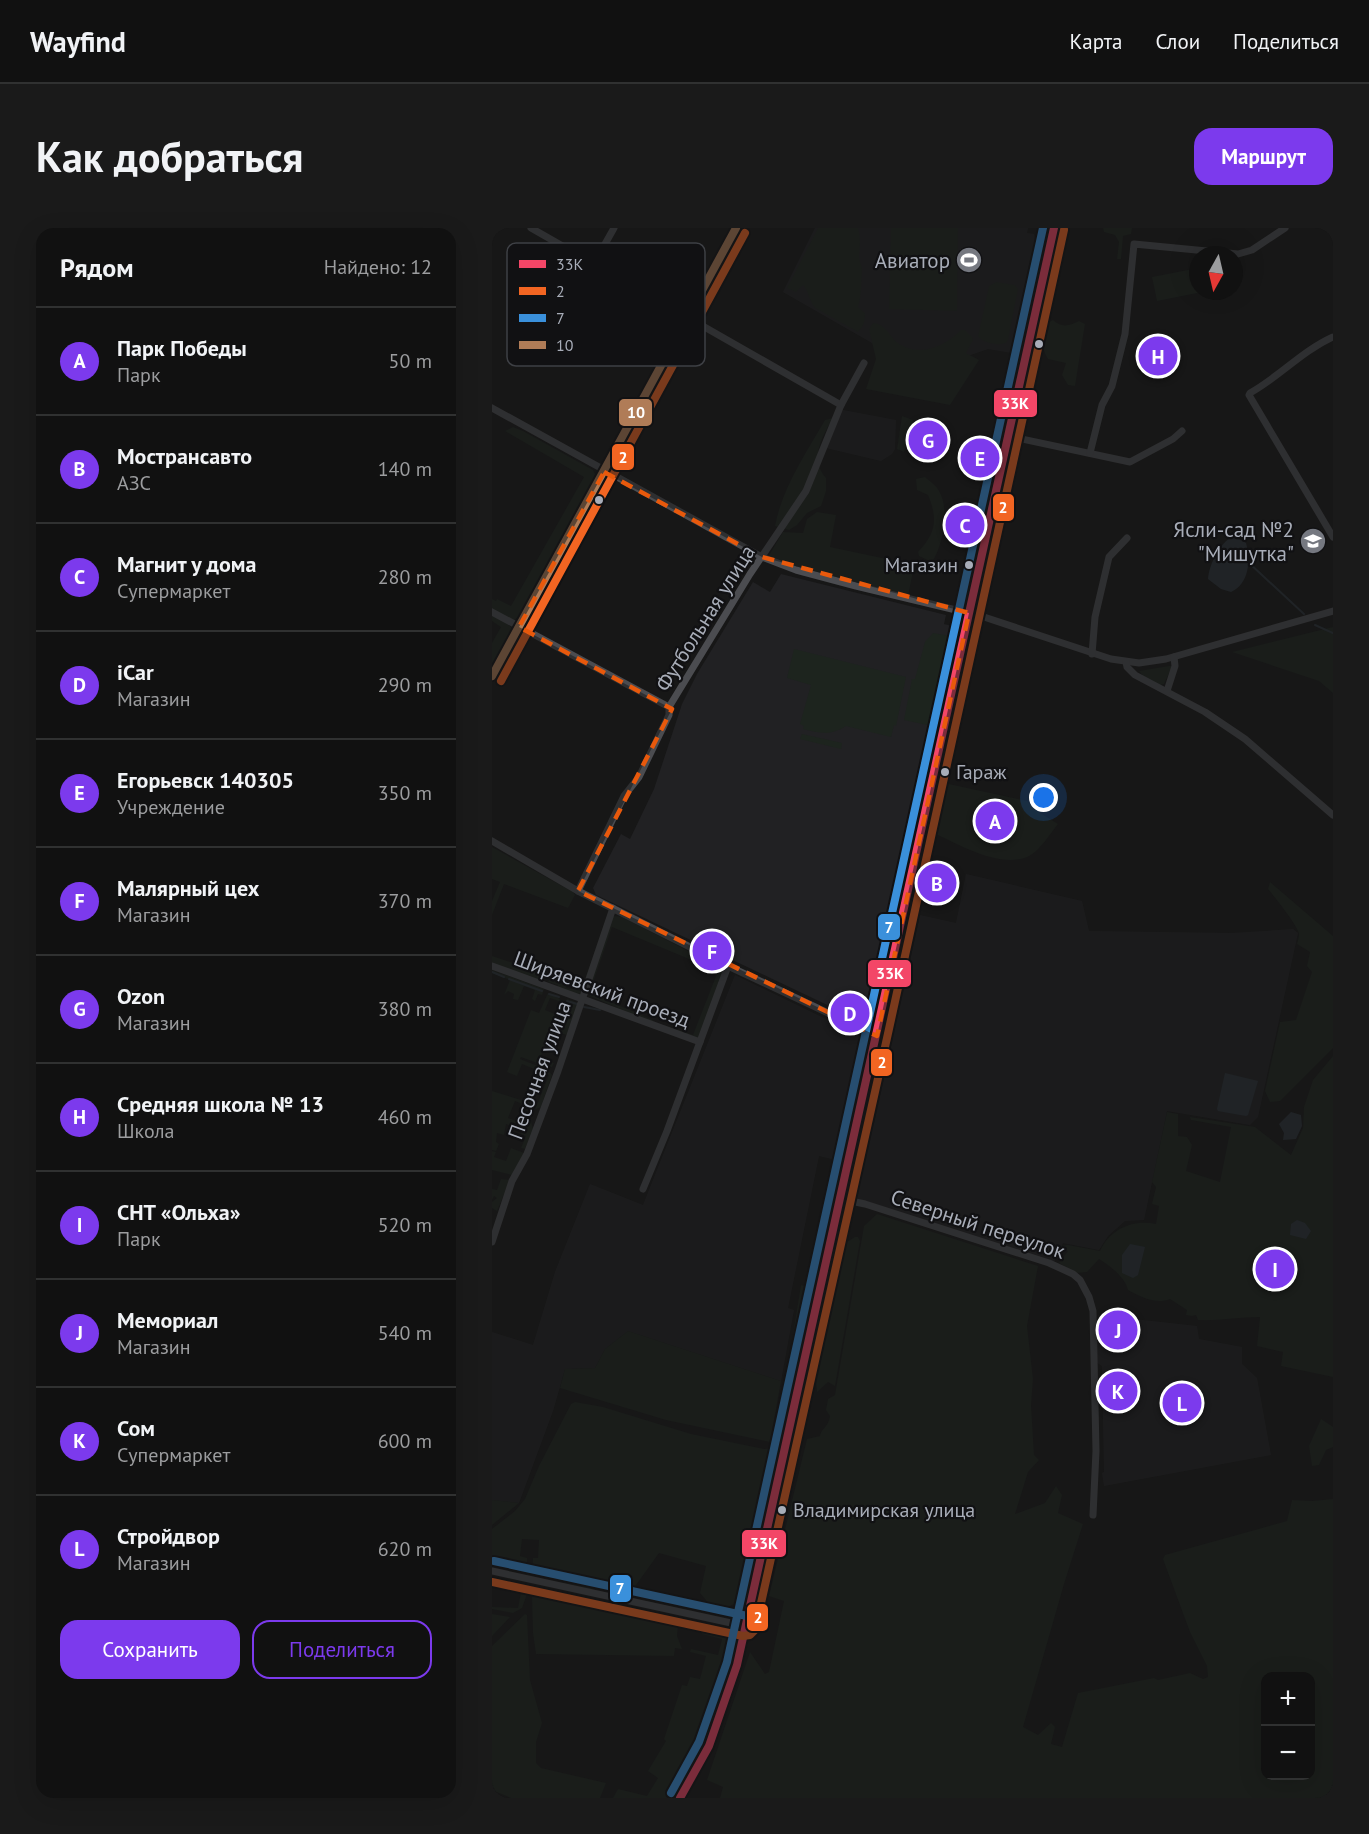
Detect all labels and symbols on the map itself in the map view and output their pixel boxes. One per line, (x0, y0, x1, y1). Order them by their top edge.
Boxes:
legend (507, 243, 705, 366)
sports icon: Авиатор (954, 245, 984, 275)
north arrow (1189, 246, 1243, 300)
place label: Авиатор (875, 247, 950, 274)
text: 33К (556, 254, 583, 274)
text: 2 (556, 281, 565, 301)
text: 7 (556, 308, 565, 328)
pin: H (1138, 334, 1178, 378)
text: 10 (556, 335, 574, 355)
unlabelled marker (1033, 338, 1045, 350)
line badge: 33К (993, 389, 1038, 418)
text: 33К (1001, 393, 1029, 413)
line badge: 10 (618, 398, 653, 427)
text: 10 (627, 402, 645, 422)
pin: G (908, 418, 948, 462)
pin: E (960, 436, 1000, 480)
line badge: 2 (611, 443, 635, 471)
text: 2 (618, 447, 628, 467)
line badge: 2 (992, 493, 1015, 522)
unlabelled marker (593, 494, 605, 506)
text: 2 (998, 497, 1008, 517)
pin: C (946, 502, 984, 548)
place label: Ясли-сад №2 "Мишутка" (1173, 516, 1294, 567)
school or university icon: Ясли-сад №2 "Мишутка" (1298, 526, 1328, 556)
street label: Футбольная улица (649, 540, 761, 696)
place label: Магазин (884, 552, 958, 578)
marker: Магазин (963, 559, 975, 571)
place label: Гараж (956, 759, 1007, 785)
marker: Гараж (939, 766, 951, 778)
your location (1029, 783, 1058, 812)
pin: A (976, 798, 1014, 844)
pin: B (918, 860, 956, 906)
line badge: 7 (877, 913, 901, 941)
text: 7 (884, 917, 894, 937)
pin: F (692, 928, 732, 974)
street label: Ширяевский проезд (510, 945, 694, 1033)
line badge: 33К (867, 959, 912, 988)
text: 33К (876, 963, 904, 983)
pin: D (830, 990, 870, 1036)
street label: Песочная улица (501, 997, 577, 1143)
line badge: 2 (870, 1048, 893, 1077)
text: 2 (877, 1052, 887, 1072)
street label: Северный переулок (887, 1183, 1069, 1265)
pin: I (1256, 1246, 1294, 1292)
pin: J (1098, 1308, 1138, 1352)
pin: K (1098, 1368, 1138, 1414)
pin: L (1162, 1380, 1202, 1426)
place label: Владимирская улица (793, 1497, 975, 1523)
marker: Владимирская улица (776, 1504, 788, 1516)
line badge: 33К (741, 1529, 787, 1558)
text: 33К (750, 1533, 778, 1553)
line badge: 7 (609, 1574, 632, 1603)
text: 7 (615, 1578, 625, 1598)
line badge: 2 (746, 1603, 769, 1632)
text: 2 (753, 1607, 763, 1627)

